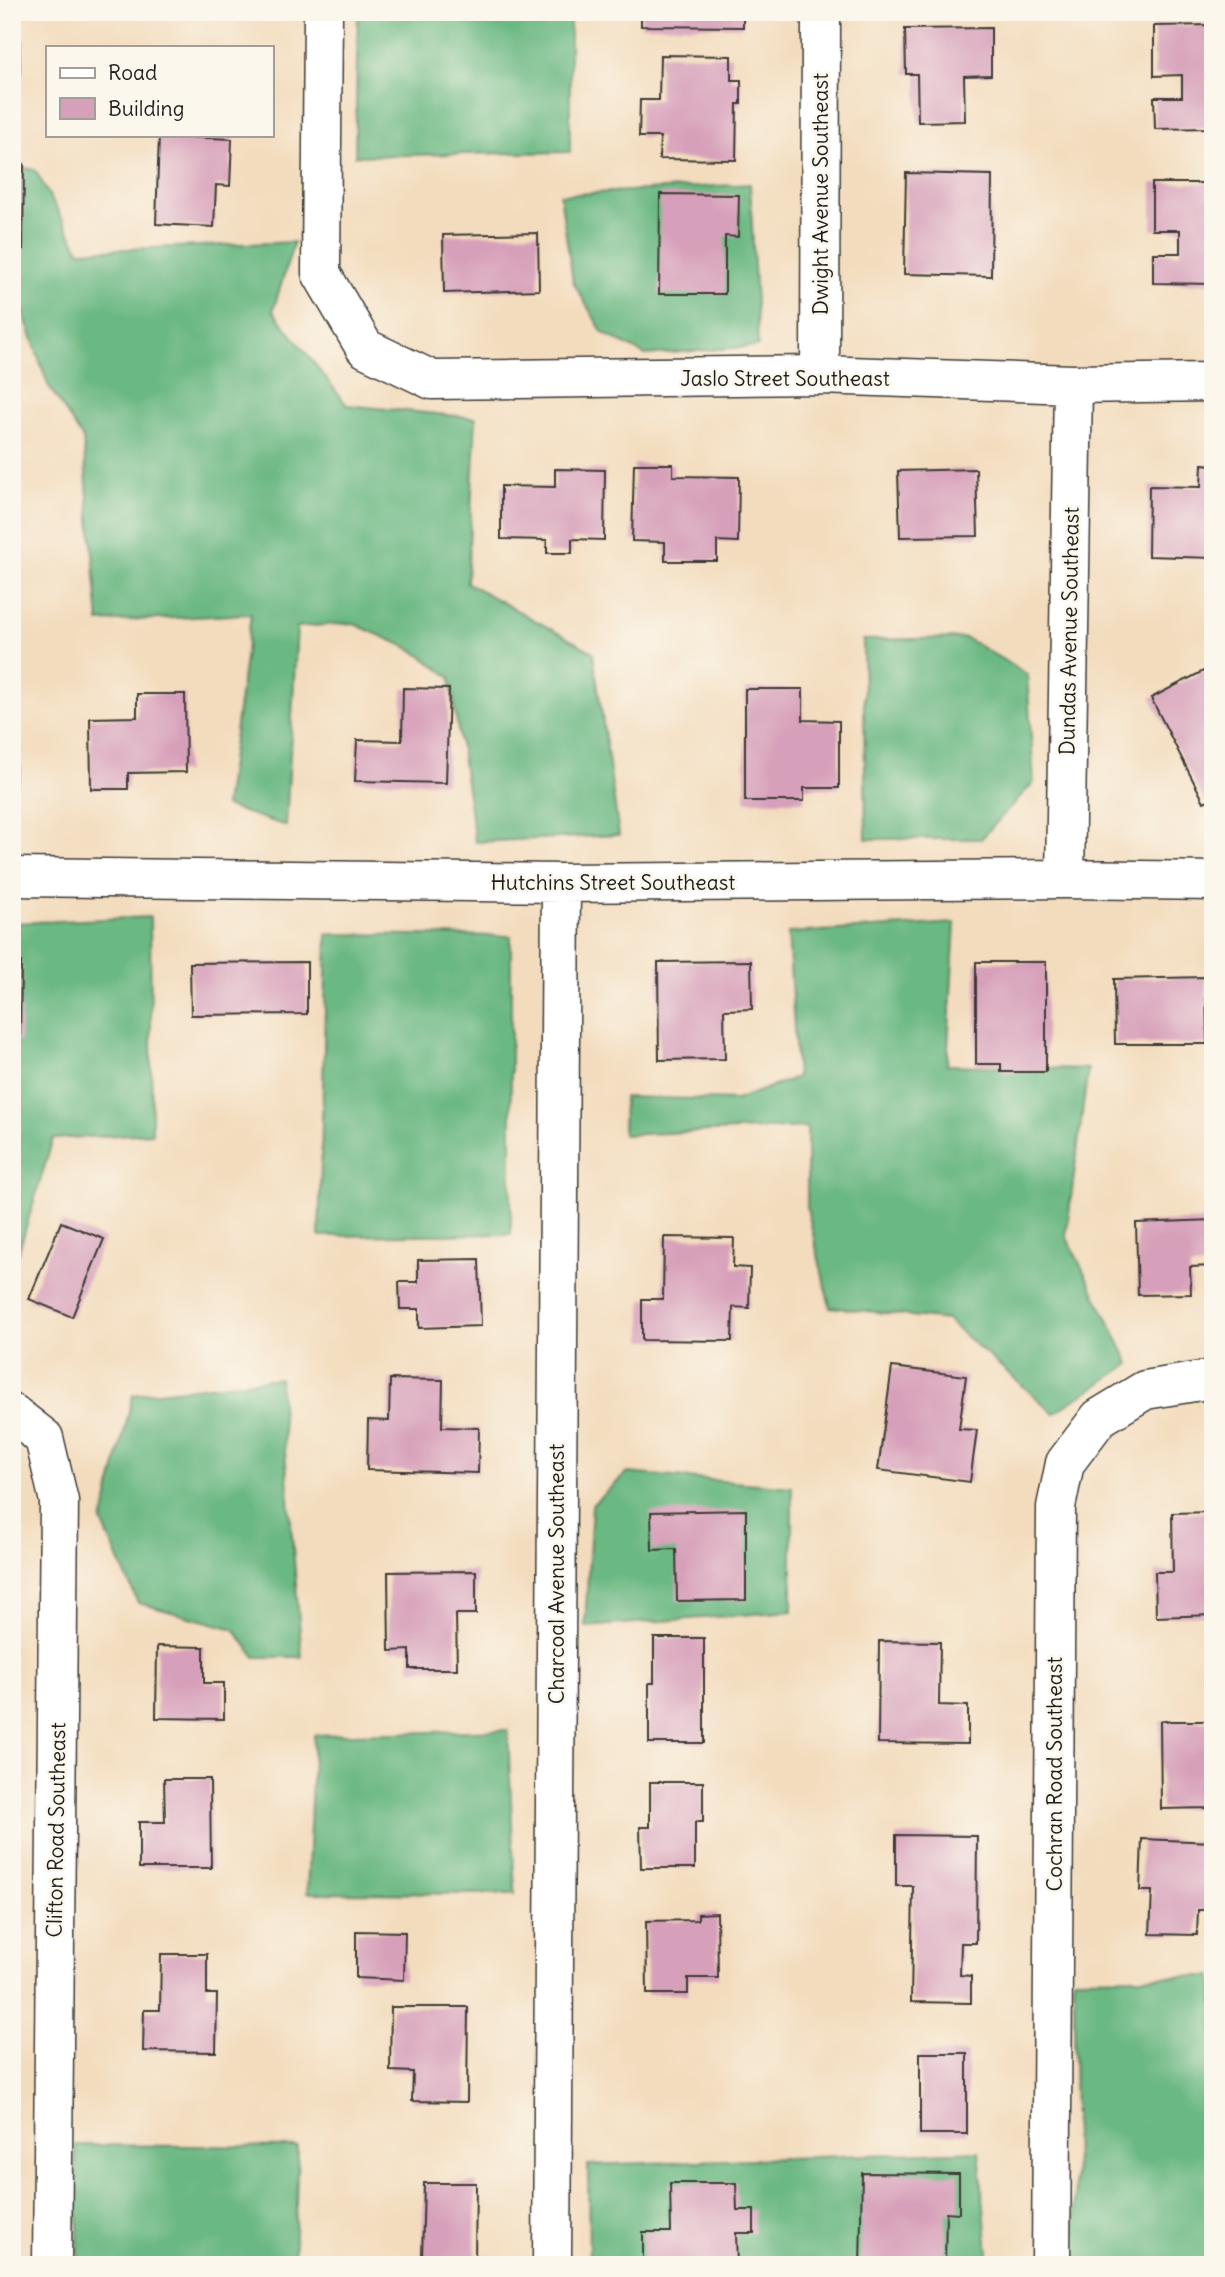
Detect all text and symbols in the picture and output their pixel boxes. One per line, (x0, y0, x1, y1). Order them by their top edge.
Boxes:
legend (46, 46, 273, 136)
text: Road (108, 59, 157, 86)
street label: Dwight Avenue Southeast (807, 73, 834, 315)
text: Building (108, 95, 184, 122)
street label: Jaslo Street Southeast (680, 365, 890, 392)
street label: Dundas Avenue Southeast (1053, 507, 1085, 755)
street label: Hutchins Street Southeast (491, 869, 735, 896)
street label: Charcoal Avenue Southeast (543, 1444, 570, 1704)
street label: Cochran Road Southeast (1041, 1657, 1068, 1891)
street label: Clifton Road Southeast (41, 1722, 71, 1938)

